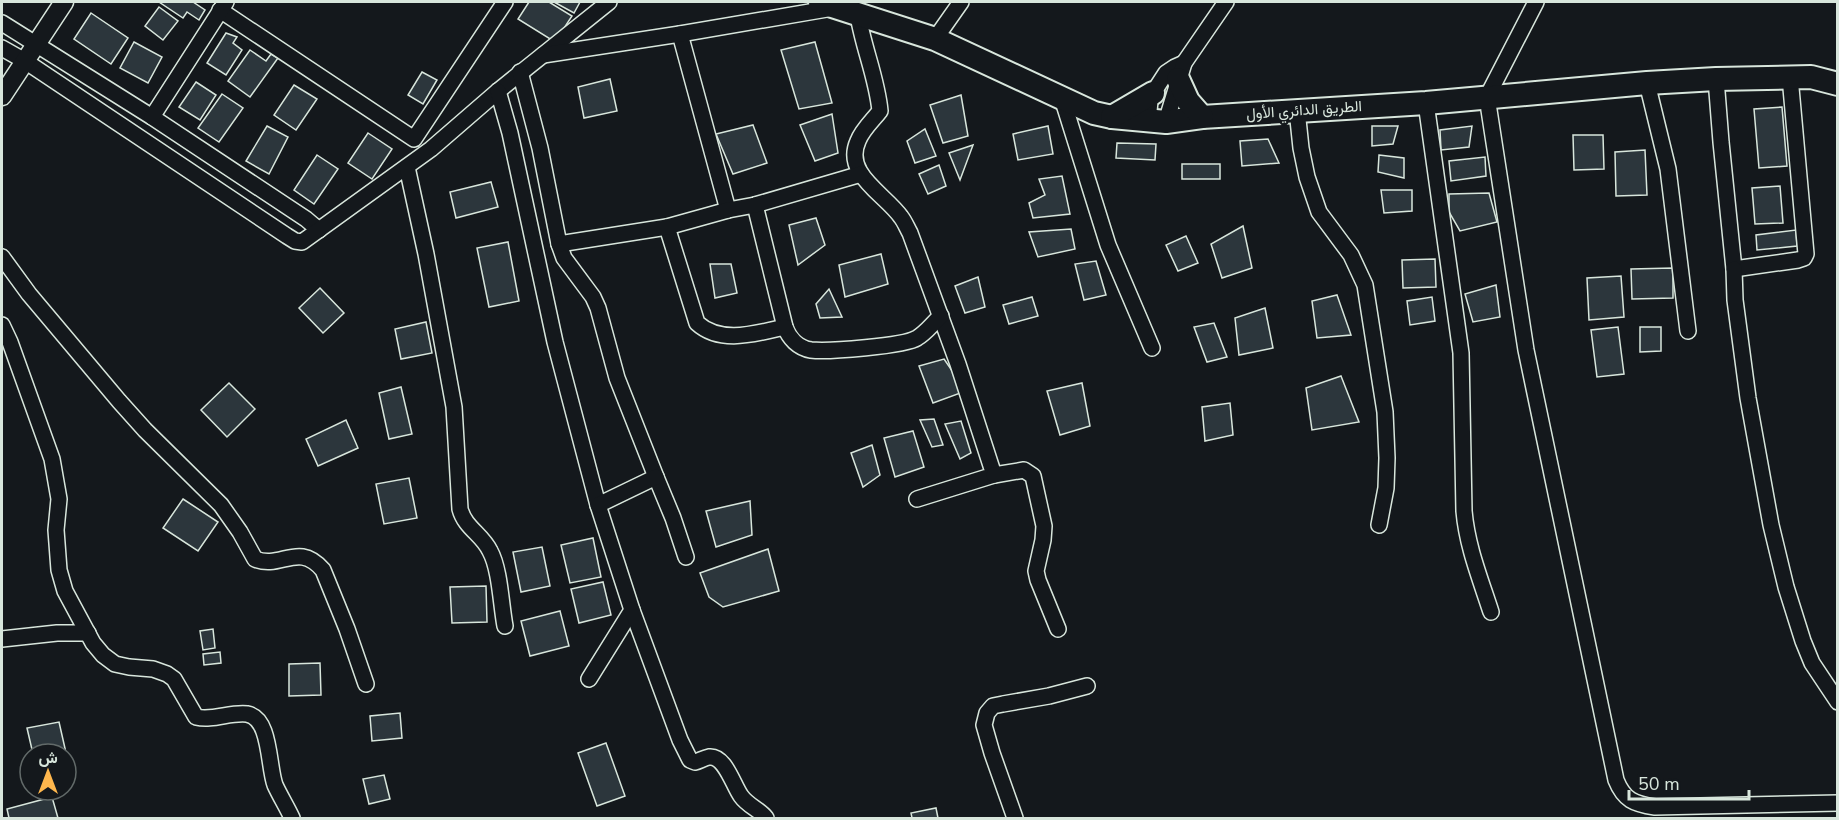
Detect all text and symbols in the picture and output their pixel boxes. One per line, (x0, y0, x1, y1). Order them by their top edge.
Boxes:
street label: الطريق الدائري الأول (1245, 96, 1363, 127)
north arrow (18, 742, 78, 802)
text: ش (38, 747, 58, 769)
scale bar (1629, 763, 1749, 801)
text: 50 m (1638, 772, 1680, 796)

